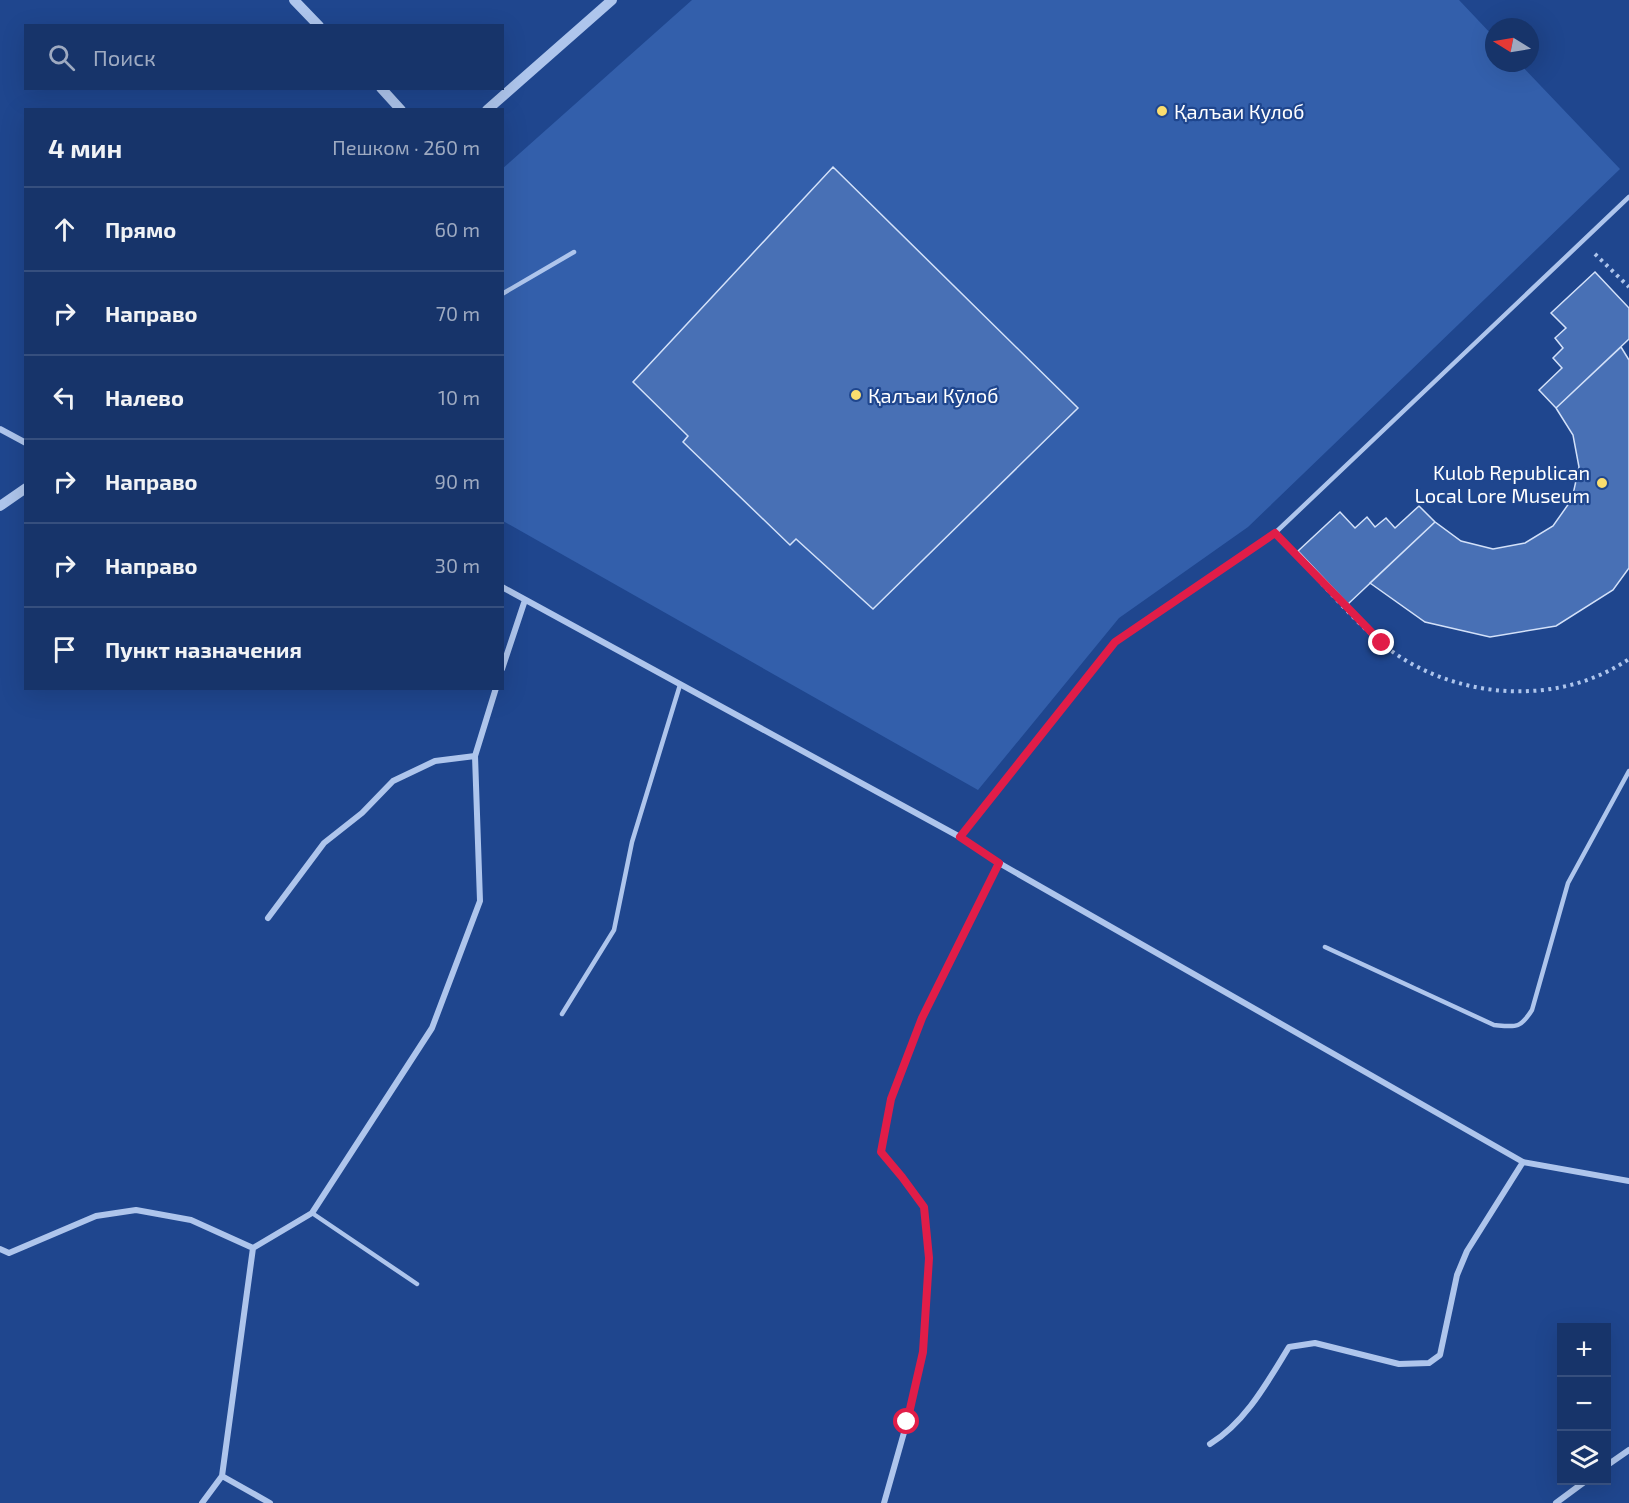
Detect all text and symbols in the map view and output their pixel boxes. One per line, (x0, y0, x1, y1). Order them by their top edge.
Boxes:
north arrow (1485, 18, 1539, 72)
search box (24, 24, 504, 90)
icon: search (45, 41, 78, 74)
text: Поиск (93, 44, 156, 70)
place label: Қалъаи Кулоб (1174, 99, 1305, 124)
marker: Қалъаи Кулоб (1155, 104, 1169, 118)
text: 4 мин (48, 132, 122, 163)
text: Пешком · 260 m (332, 135, 480, 159)
icon: ahead (48, 213, 81, 246)
text: Прямо (105, 216, 176, 242)
text: 60 m (435, 217, 480, 241)
icon: right (48, 297, 81, 330)
text: Направо (105, 300, 198, 326)
text: 70 m (436, 301, 480, 325)
icon: left (48, 381, 81, 414)
place label: Қалъаи Кӯлоб (868, 383, 999, 408)
text: Налево (105, 384, 184, 410)
text: 10 m (438, 385, 480, 409)
marker: Қалъаи Кӯлоб (849, 388, 863, 402)
place label: Kulob Republican Local Lore Museum (1414, 460, 1590, 507)
icon: right (48, 465, 81, 498)
text: Направо (105, 468, 198, 494)
text: 90 m (435, 469, 480, 493)
marker: Kulob Republican Local Lore Museum (1595, 476, 1609, 490)
icon: right (48, 549, 81, 582)
text: Направо (105, 552, 198, 578)
text: 30 m (435, 553, 480, 577)
route end (1368, 629, 1394, 655)
icon: arrive (48, 633, 81, 666)
text: Пункт назначения (105, 636, 302, 662)
map controls (1557, 1323, 1611, 1485)
button: + (1557, 1323, 1611, 1377)
button: − (1557, 1377, 1611, 1431)
route start (893, 1408, 919, 1434)
button: layers (1557, 1431, 1611, 1485)

